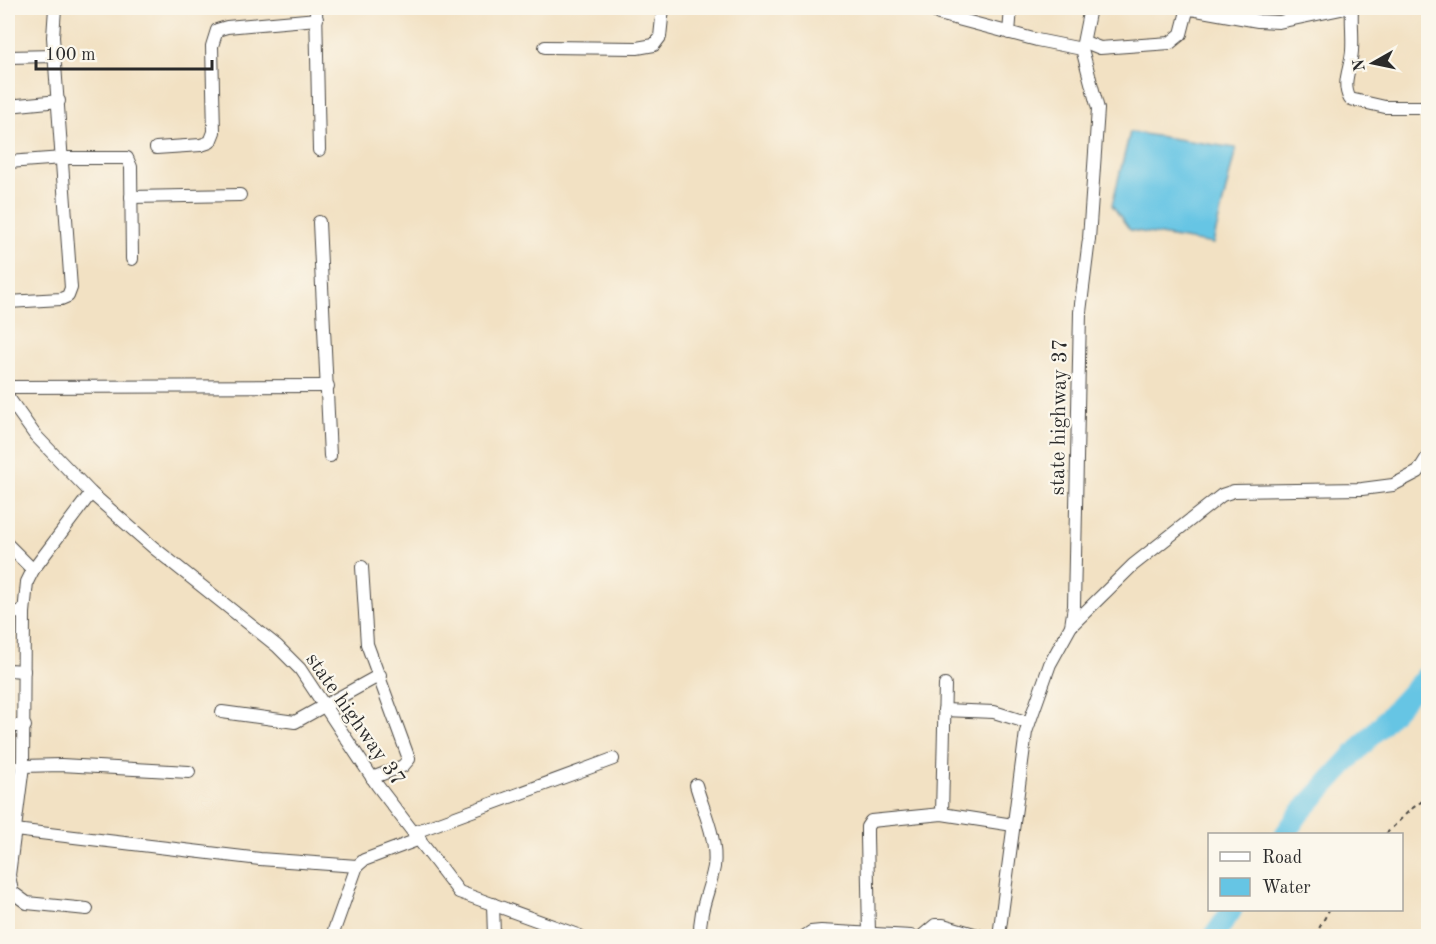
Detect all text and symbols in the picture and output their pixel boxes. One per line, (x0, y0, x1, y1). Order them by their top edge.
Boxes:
scale bar (36, 33, 212, 71)
north arrow (1343, 33, 1403, 93)
text: 100 m (45, 46, 96, 64)
text: N (1351, 57, 1369, 72)
street label: state highway 37 (1048, 339, 1071, 496)
street label: state highway 37 (301, 650, 408, 790)
legend (1208, 833, 1403, 911)
text: Road (1262, 849, 1302, 867)
text: Water (1262, 879, 1311, 897)

